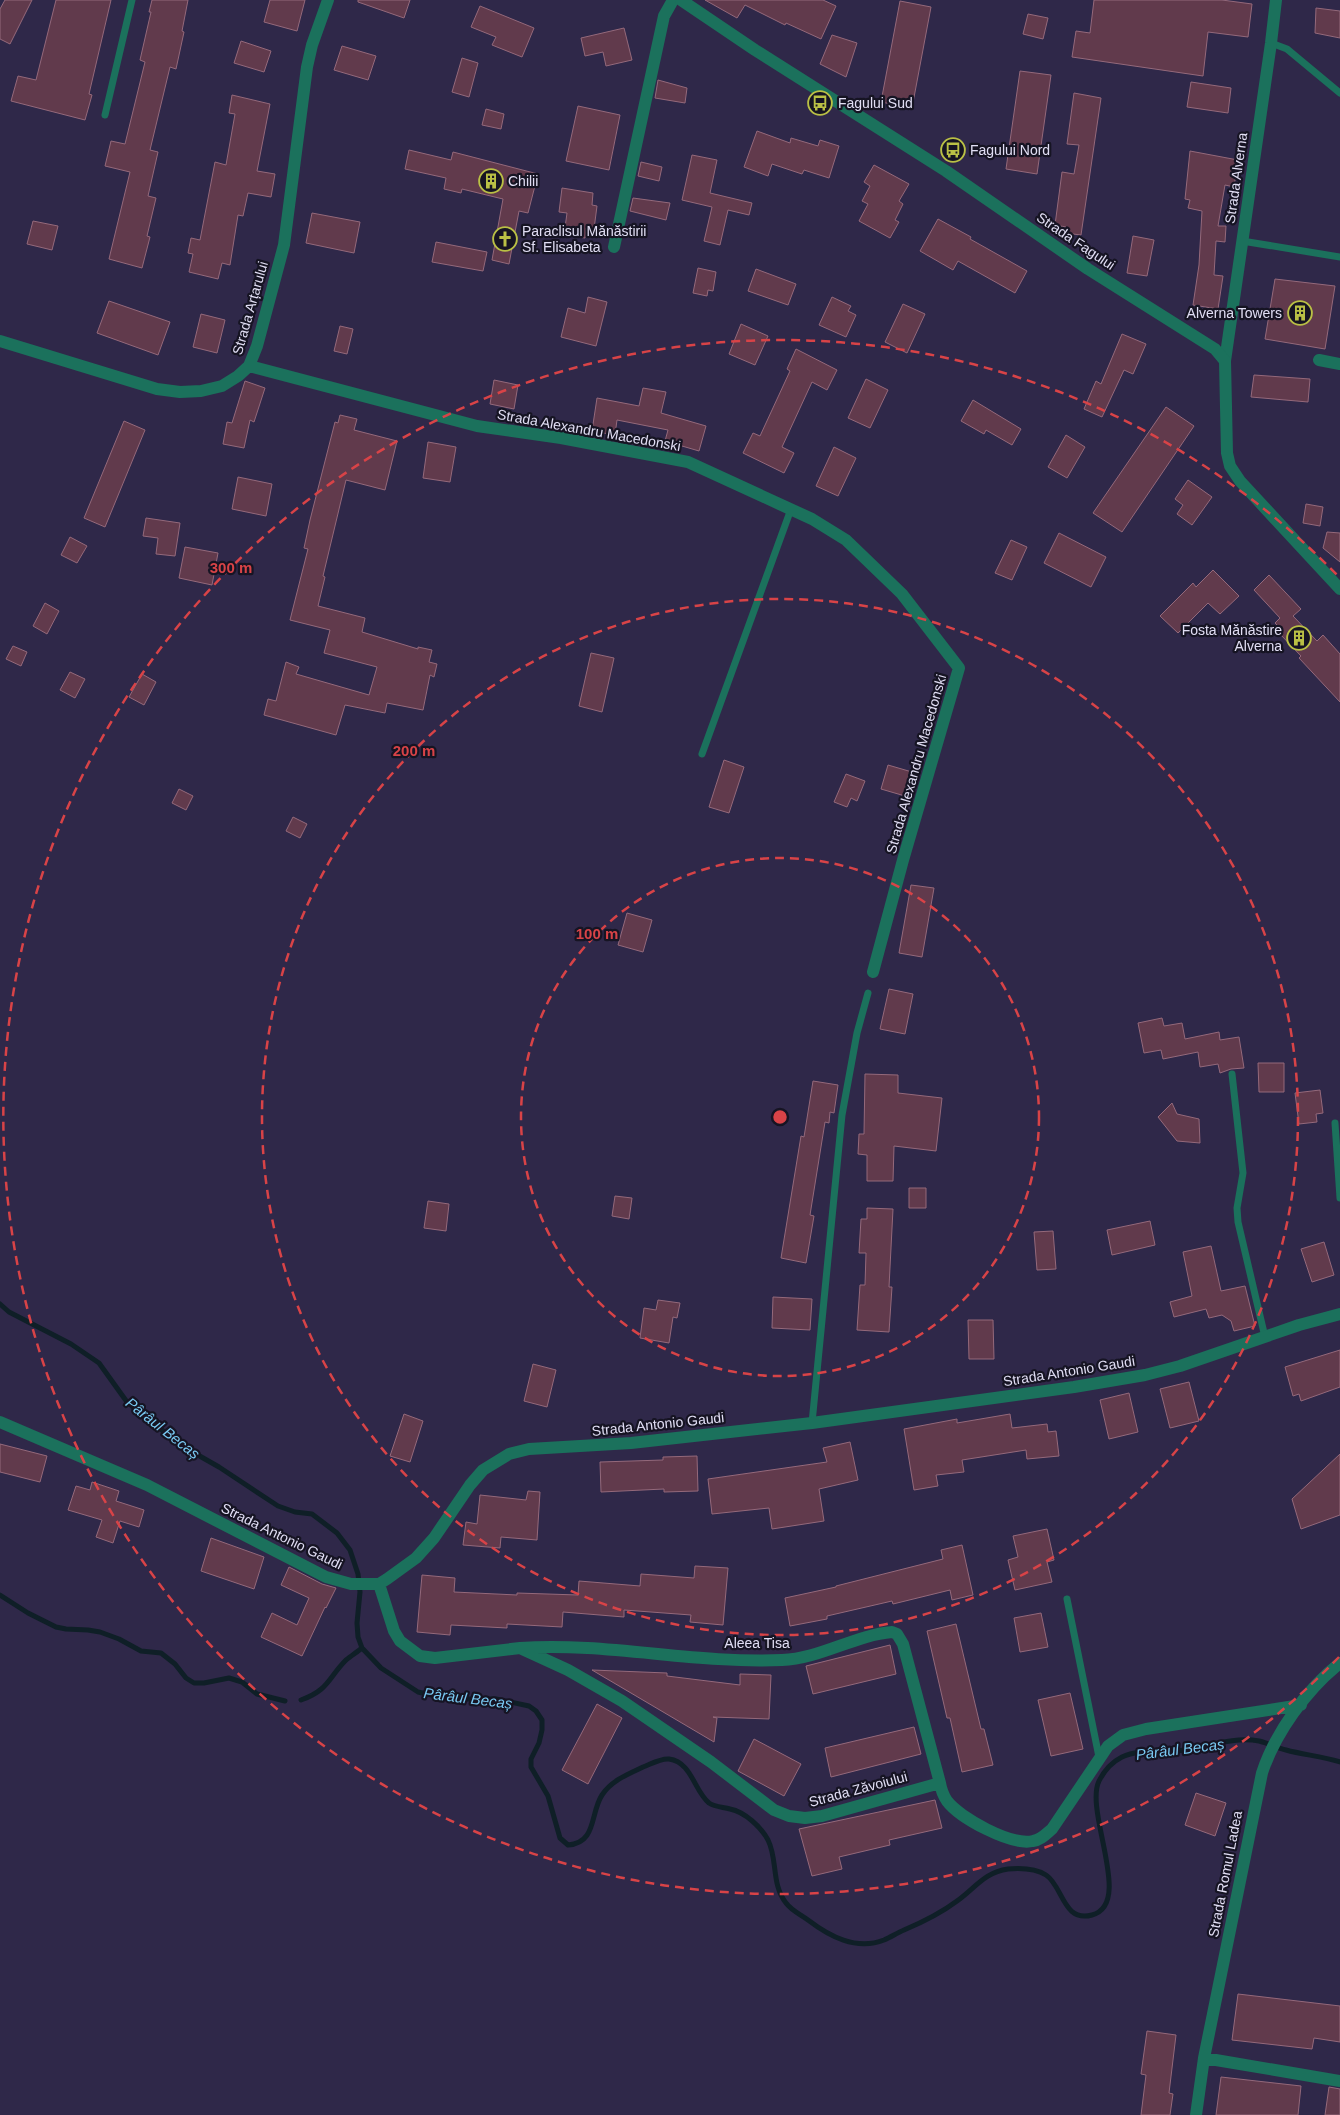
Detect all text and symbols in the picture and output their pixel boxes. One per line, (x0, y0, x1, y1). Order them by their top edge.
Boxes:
bus stop icon: Fagului Sud (807, 90, 833, 116)
place label: Fagului Sud (838, 95, 913, 111)
street label: Strada Alverna (1222, 131, 1250, 225)
bus stop icon: Fagului Nord (940, 137, 966, 163)
place label: Fagului Nord (970, 142, 1050, 158)
building icon: Chilii (478, 168, 504, 194)
place label: Chilii (508, 173, 538, 189)
street label: Strada Fagului (1034, 209, 1118, 273)
place label: Paraclisul Mănăstirii Sf. Elisabeta (522, 223, 646, 255)
church icon: Paraclisul Mănăstirii Sf. Elisabeta (492, 226, 518, 252)
street label: Strada Arțarului (229, 259, 271, 357)
building icon: Alverna Towers (1287, 300, 1313, 326)
place label: Alverna Towers (1187, 305, 1282, 321)
street label: Strada Alexandru Macedonski (496, 406, 682, 454)
text: 300 m (210, 559, 252, 576)
place label: Fosta Mănăstire Alverna (1182, 622, 1282, 654)
building icon: Fosta Mănăstire Alverna (1286, 625, 1312, 651)
street label: Strada Alexandru Macedonski (883, 672, 949, 856)
text: 200 m (393, 742, 435, 759)
text: 100 m (576, 925, 618, 942)
centre of rings (771, 1108, 789, 1126)
street label: Strada Antonio Gaudi (1002, 1353, 1136, 1389)
water label: Pârâul Becaș (123, 1394, 204, 1462)
street label: Strada Antonio Gaudi (591, 1409, 725, 1439)
street label: Strada Antonio Gaudi (219, 1500, 345, 1572)
street label: Aleea Tisa (724, 1635, 790, 1651)
water label: Pârâul Becaș (423, 1684, 514, 1712)
water label: Pârâul Becaș (1135, 1735, 1226, 1763)
street label: Strada Zăvoiului (807, 1768, 909, 1810)
street label: Strada Romul Ladea (1205, 1809, 1245, 1939)

